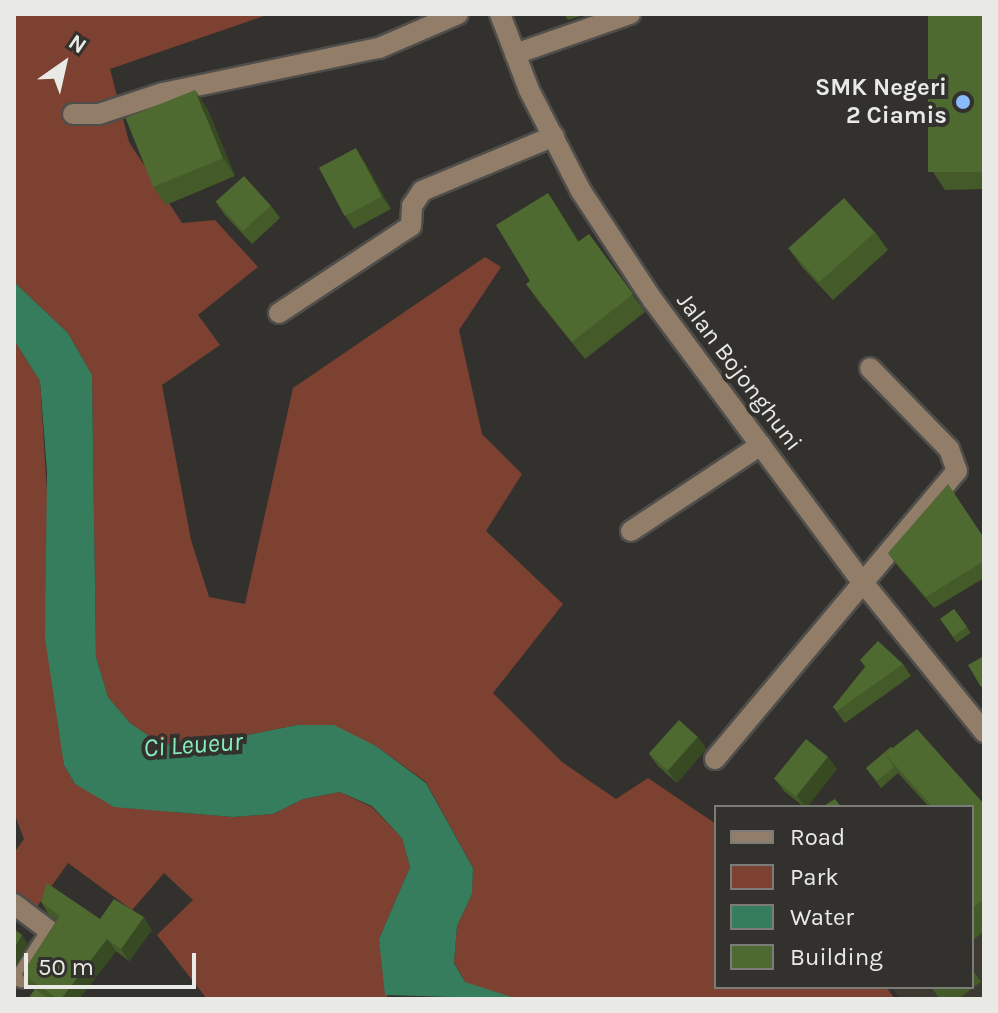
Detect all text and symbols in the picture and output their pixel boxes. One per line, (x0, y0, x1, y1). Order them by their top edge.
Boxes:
north arrow (24, 24, 104, 104)
text: N (64, 29, 91, 59)
place label: SMK Negeri 2 Ciamis (815, 74, 947, 130)
marker: SMK Negeri 2 Ciamis (954, 93, 972, 111)
street label: Jalan Bojonghuni (670, 287, 808, 457)
water label: Ci Leueur (142, 726, 244, 764)
legend (714, 805, 974, 989)
text: Road (790, 823, 845, 851)
text: Park (790, 863, 839, 891)
text: Water (790, 903, 854, 931)
scale bar (28, 937, 200, 987)
text: Building (790, 943, 883, 971)
text: 50 m (38, 953, 94, 981)

